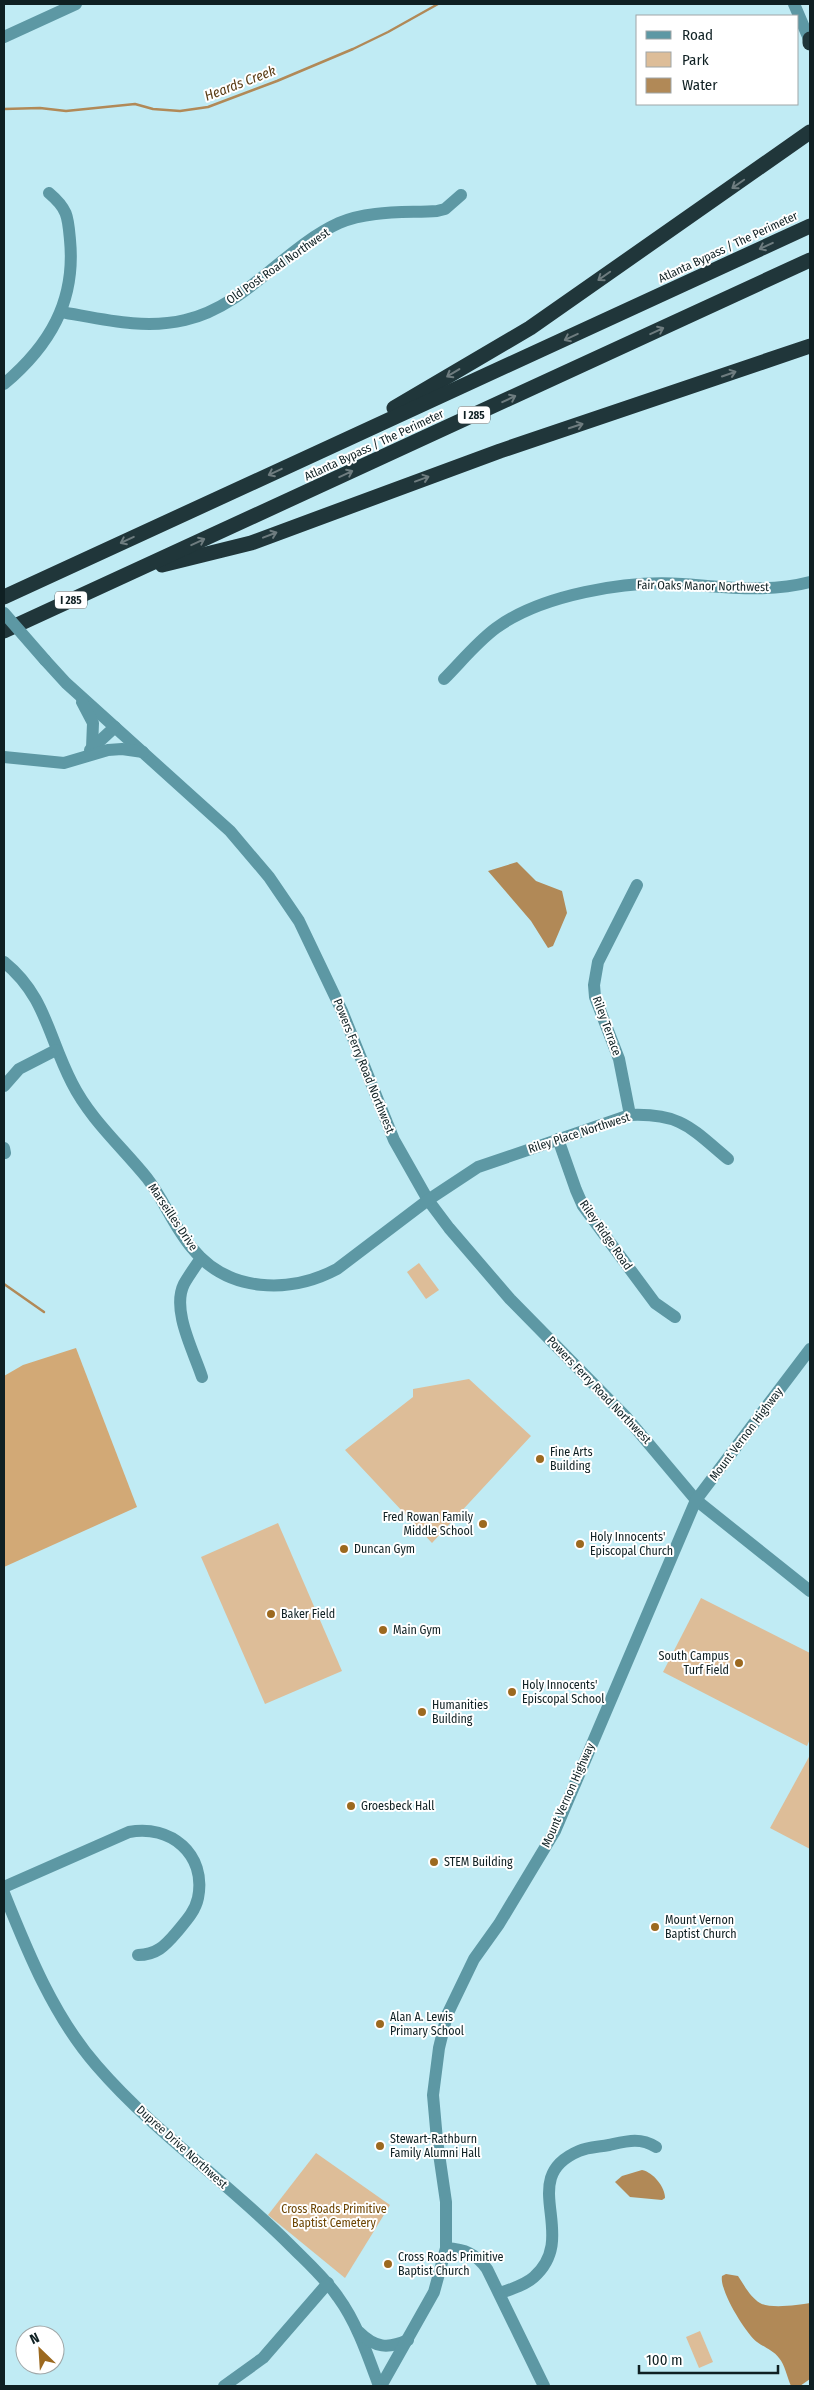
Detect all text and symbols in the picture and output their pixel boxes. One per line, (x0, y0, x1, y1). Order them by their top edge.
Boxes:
legend (636, 15, 799, 105)
text: Road (682, 26, 713, 44)
text: Park (682, 51, 709, 69)
water label: Heards Creek (202, 62, 278, 105)
text: Water (682, 76, 718, 94)
one-way arrow (731, 179, 745, 189)
street label: Atlanta Bypass / The Perimeter (656, 208, 801, 285)
street label: Old Post Road Northwest (224, 225, 332, 307)
one-way arrow (759, 242, 774, 251)
one-way arrow (597, 271, 611, 281)
one-way arrow (649, 325, 664, 335)
one-way arrow (564, 332, 579, 342)
one-way arrow (446, 369, 460, 379)
one-way arrow (721, 369, 737, 378)
one-way arrow (501, 394, 516, 403)
street label: Atlanta Bypass / The Perimeter (302, 406, 447, 483)
road number: I 285 (458, 406, 490, 424)
one-way arrow (567, 421, 583, 430)
one-way arrow (268, 468, 283, 477)
one-way arrow (338, 469, 353, 479)
one-way arrow (414, 474, 429, 483)
one-way arrow (261, 530, 277, 539)
one-way arrow (120, 535, 135, 545)
one-way arrow (190, 536, 205, 546)
street label: Fair Oaks Manor Northwest (637, 578, 769, 594)
road number: I 285 (55, 592, 87, 608)
street label: Riley Terrace (590, 994, 624, 1058)
street label: Powers Ferry Road Northwest (331, 997, 397, 1135)
street label: Riley Place Northwest (526, 1110, 632, 1156)
street label: Marseilles Drive (145, 1181, 201, 1253)
street label: Riley Ridge Road (577, 1197, 635, 1273)
street label: Powers Ferry Road Northwest (544, 1333, 654, 1447)
street label: Mount Vernon Highway (706, 1384, 786, 1483)
place label: Fine Arts Building (550, 1445, 593, 1473)
marker: Fine Arts Building (534, 1453, 546, 1465)
place label: Fred Rowan Family Middle School (383, 1510, 474, 1538)
marker: Fred Rowan Family Middle School (477, 1518, 489, 1530)
place label: Holy Innocents' Episcopal Church (590, 1530, 673, 1558)
marker: Holy Innocents' Episcopal Church (574, 1538, 586, 1550)
place label: Duncan Gym (354, 1542, 415, 1556)
marker: Duncan Gym (338, 1543, 350, 1555)
place label: Baker Field (281, 1607, 335, 1621)
marker: Baker Field (265, 1608, 277, 1620)
place label: Main Gym (393, 1623, 441, 1637)
marker: Main Gym (377, 1624, 389, 1636)
place label: South Campus Turf Field (659, 1649, 729, 1677)
marker: South Campus Turf Field (733, 1657, 745, 1669)
place label: Holy Innocents' Episcopal School (522, 1678, 605, 1706)
marker: Holy Innocents' Episcopal School (506, 1686, 518, 1698)
place label: Humanities Building (432, 1698, 488, 1726)
marker: Humanities Building (416, 1706, 428, 1718)
street label: Mount Vernon Highway (539, 1740, 598, 1849)
place label: Groesbeck Hall (361, 1799, 434, 1813)
marker: Groesbeck Hall (345, 1800, 357, 1812)
place label: STEM Building (444, 1855, 513, 1869)
marker: STEM Building (428, 1856, 440, 1868)
place label: Mount Vernon Baptist Church (665, 1913, 737, 1941)
marker: Mount Vernon Baptist Church (649, 1921, 661, 1933)
place label: Alan A. Lewis Primary School (390, 2010, 464, 2038)
marker: Alan A. Lewis Primary School (374, 2018, 386, 2030)
street label: Dupree Drive Northwest (134, 2103, 230, 2191)
place label: Stewart-Rathburn Family Alumni Hall (390, 2132, 480, 2160)
marker: Stewart-Rathburn Family Alumni Hall (374, 2140, 386, 2152)
park label: Cross Roads Primitive Baptist Cemetery (281, 2202, 387, 2230)
place label: Cross Roads Primitive Baptist Church (398, 2250, 504, 2278)
marker: Cross Roads Primitive Baptist Church (382, 2258, 394, 2270)
north arrow (15, 2325, 65, 2375)
text: N (27, 2329, 42, 2348)
scale bar (639, 2342, 778, 2374)
text: 100 m (646, 2351, 683, 2369)

